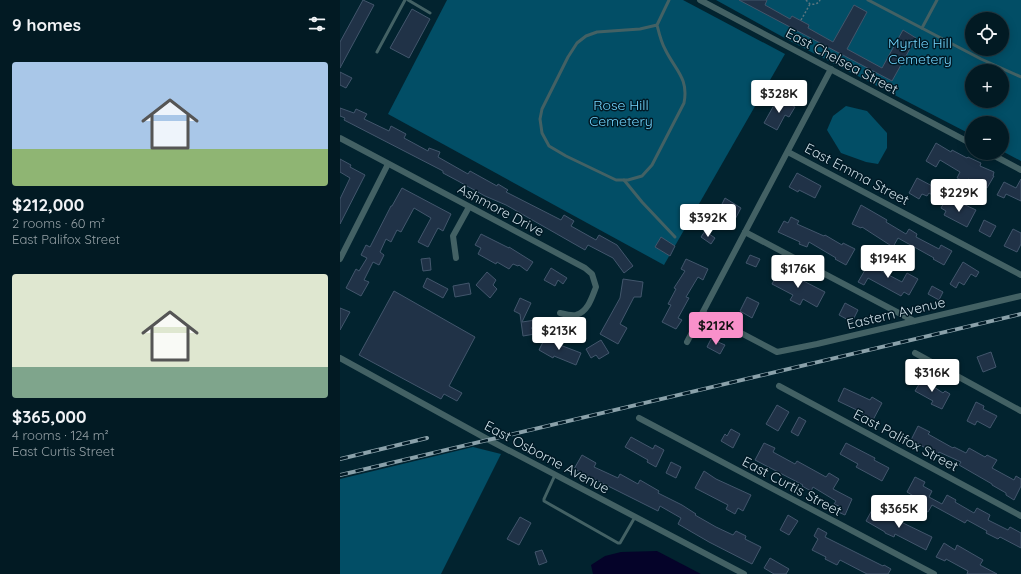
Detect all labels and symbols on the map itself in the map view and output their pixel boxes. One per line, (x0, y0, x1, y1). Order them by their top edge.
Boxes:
street label: East Chelsea Street (783, 24, 902, 98)
park label: Myrtle Hill Cemetery (888, 34, 952, 68)
pin: $328K (751, 80, 807, 114)
park label: Rose Hill Cemetery (589, 96, 653, 130)
street label: East Emma Street (802, 139, 912, 209)
pin: $229K (931, 179, 987, 213)
street label: Ashmore Drive (455, 180, 547, 240)
pin: $392K (680, 204, 736, 238)
pin: $194K (860, 245, 916, 279)
pin: $176K (770, 255, 826, 289)
street label: Eastern Avenue (845, 293, 947, 333)
pin: $212K (688, 312, 744, 346)
pin: $213K (531, 317, 587, 351)
pin: $316K (904, 359, 960, 393)
street label: East Palifox Street (850, 405, 962, 475)
street label: East Osborne Avenue (481, 416, 613, 498)
street label: East Curtis Street (739, 452, 845, 520)
pin: $365K (871, 495, 927, 529)

